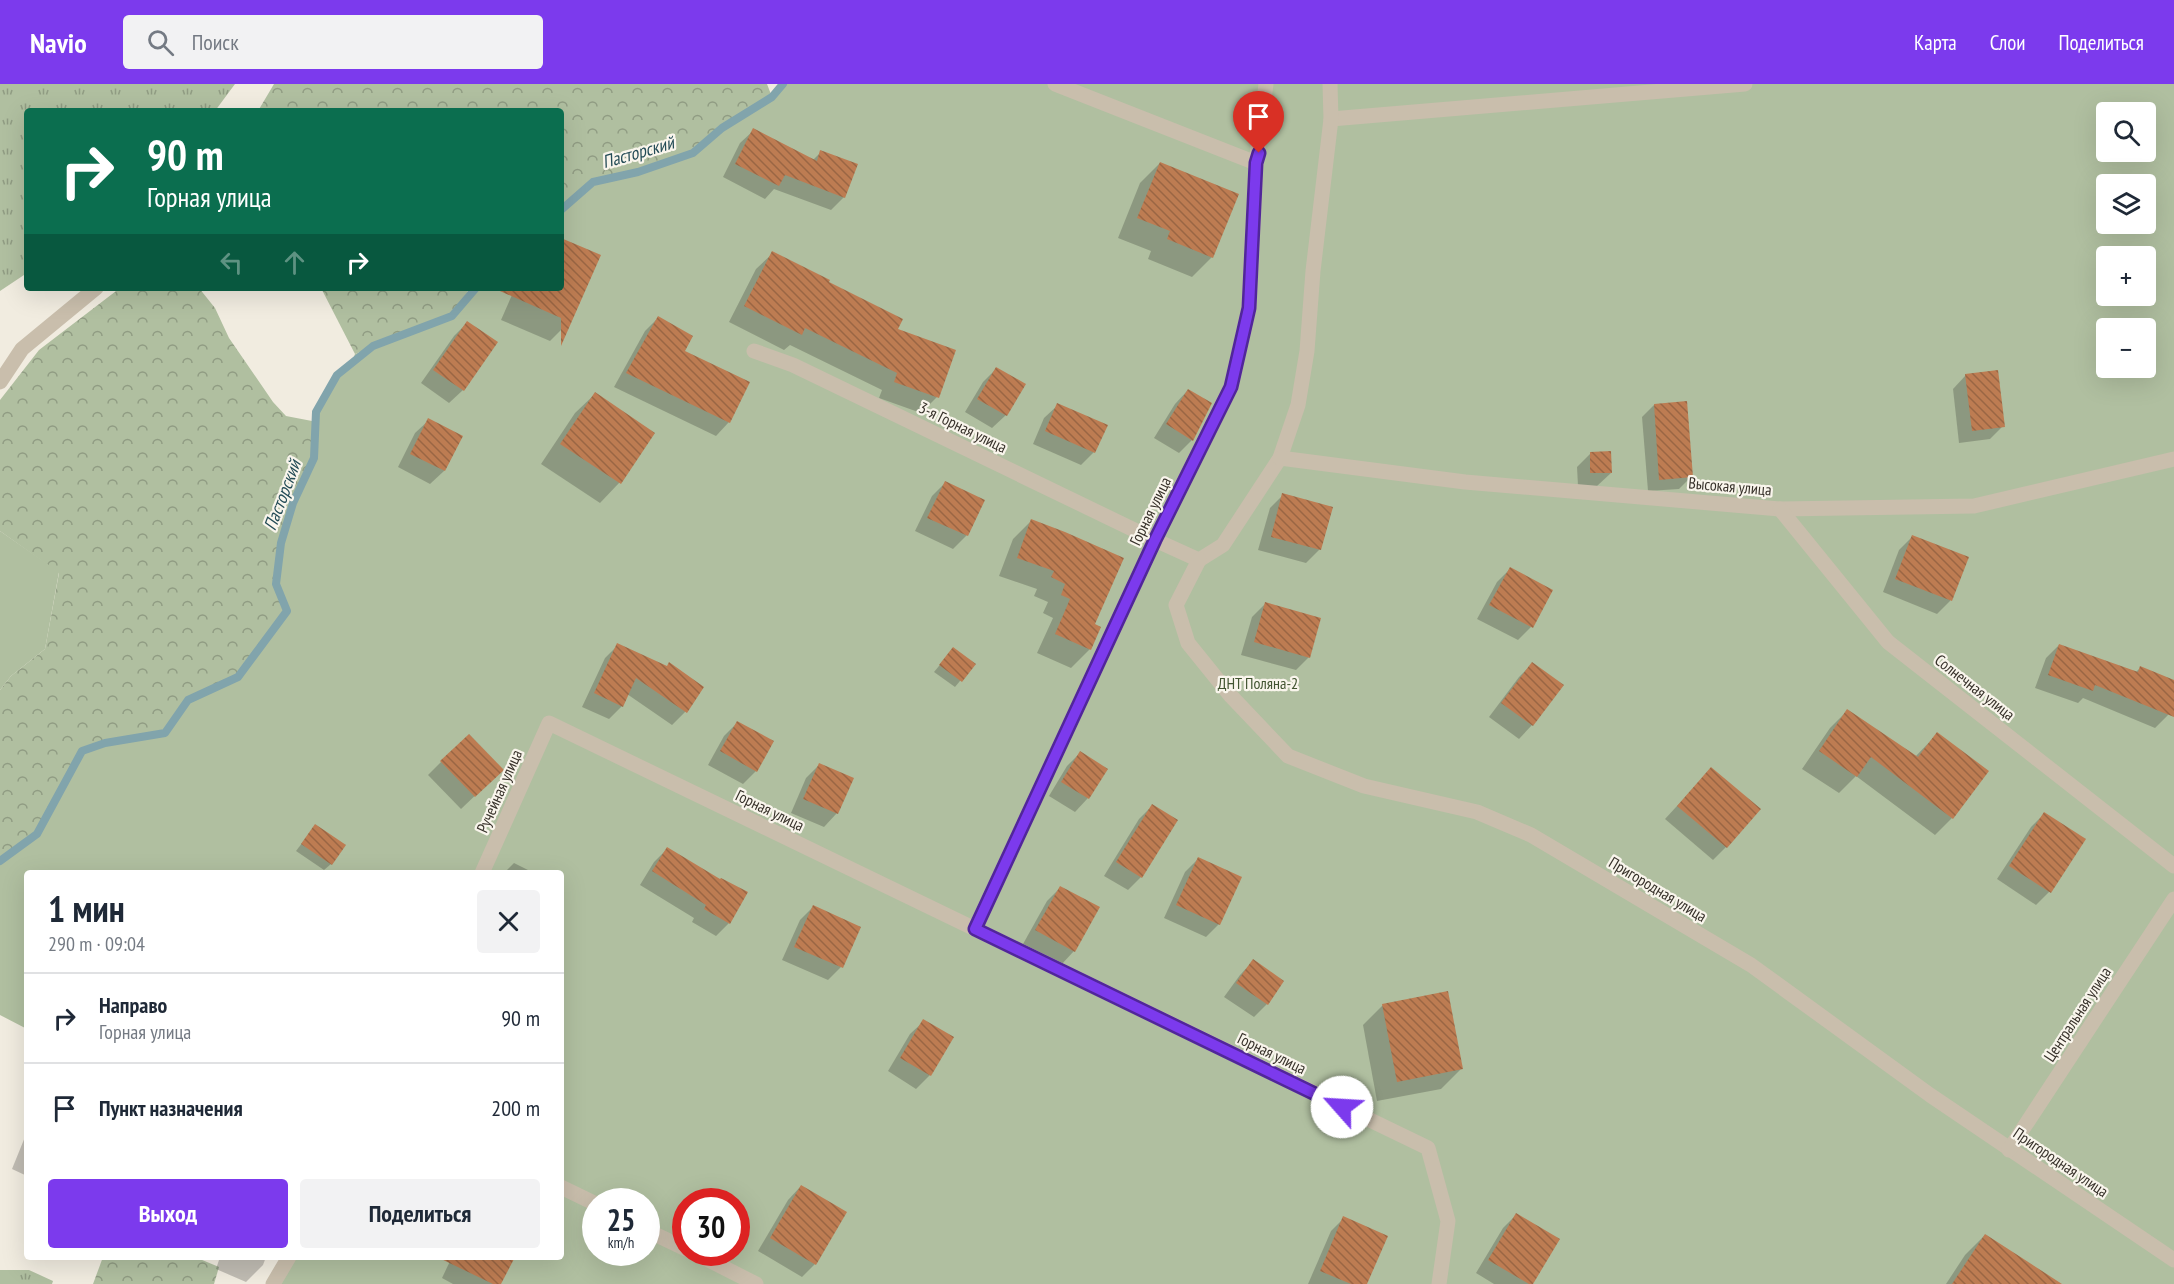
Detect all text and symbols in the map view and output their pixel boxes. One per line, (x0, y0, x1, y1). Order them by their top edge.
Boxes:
search box (123, 15, 543, 69)
text: Navio (30, 24, 87, 61)
icon: search (144, 26, 177, 59)
text: Поиск (192, 28, 239, 56)
text: Карта (1914, 29, 1957, 56)
text: Слои (1990, 29, 2025, 56)
text: Поделиться (2058, 29, 2144, 56)
pin (1233, 91, 1284, 153)
icon: arrive (1242, 100, 1275, 133)
map controls (2096, 102, 2156, 378)
button: search (2096, 102, 2156, 162)
text: 90 m (147, 127, 224, 182)
water label: Пасторский (600, 130, 678, 173)
icon: right (48, 132, 126, 210)
button: layers (2096, 174, 2156, 234)
text: Горная улица (147, 180, 272, 214)
icon: left (215, 246, 248, 279)
icon: ahead (278, 246, 311, 279)
icon: right (341, 246, 374, 279)
button: + (2096, 246, 2156, 306)
button: − (2096, 318, 2156, 378)
street label: 3-я Горная улица (916, 397, 1010, 457)
water label: Пасторский (258, 455, 307, 533)
street label: Высокая улица (1688, 472, 1772, 500)
street label: Горная улица (1125, 473, 1175, 549)
street label: Солнечная улица (1931, 650, 2019, 724)
park label: ДНТ Поляна-2 (1218, 673, 1298, 693)
street label: Ручейная улица (472, 746, 526, 836)
street label: Горная улица (732, 785, 808, 835)
street label: Пригородная улица (1606, 852, 1710, 926)
text: 1 мин (48, 885, 125, 932)
button: close (477, 890, 540, 953)
text: 290 m · 09:04 (48, 931, 145, 957)
street label: Центральная улица (2039, 963, 2115, 1065)
text: Направо (99, 991, 167, 1019)
icon: right (48, 1002, 81, 1035)
text: 90 m (501, 1004, 540, 1032)
text: Горная улица (99, 1019, 191, 1045)
street label: Горная улица (1234, 1028, 1310, 1078)
position arrow (1310, 1075, 1374, 1139)
icon: arrive (48, 1092, 81, 1125)
text: Пункт назначения (99, 1094, 243, 1122)
text: 200 m (491, 1094, 540, 1122)
street label: Пригородная улица (2010, 1123, 2112, 1201)
button: Выход (48, 1179, 288, 1248)
button: Поделиться (300, 1179, 540, 1248)
speed limit sign: 30 (672, 1188, 750, 1266)
text: 25 (607, 1200, 635, 1239)
text: km/h (608, 1233, 634, 1252)

